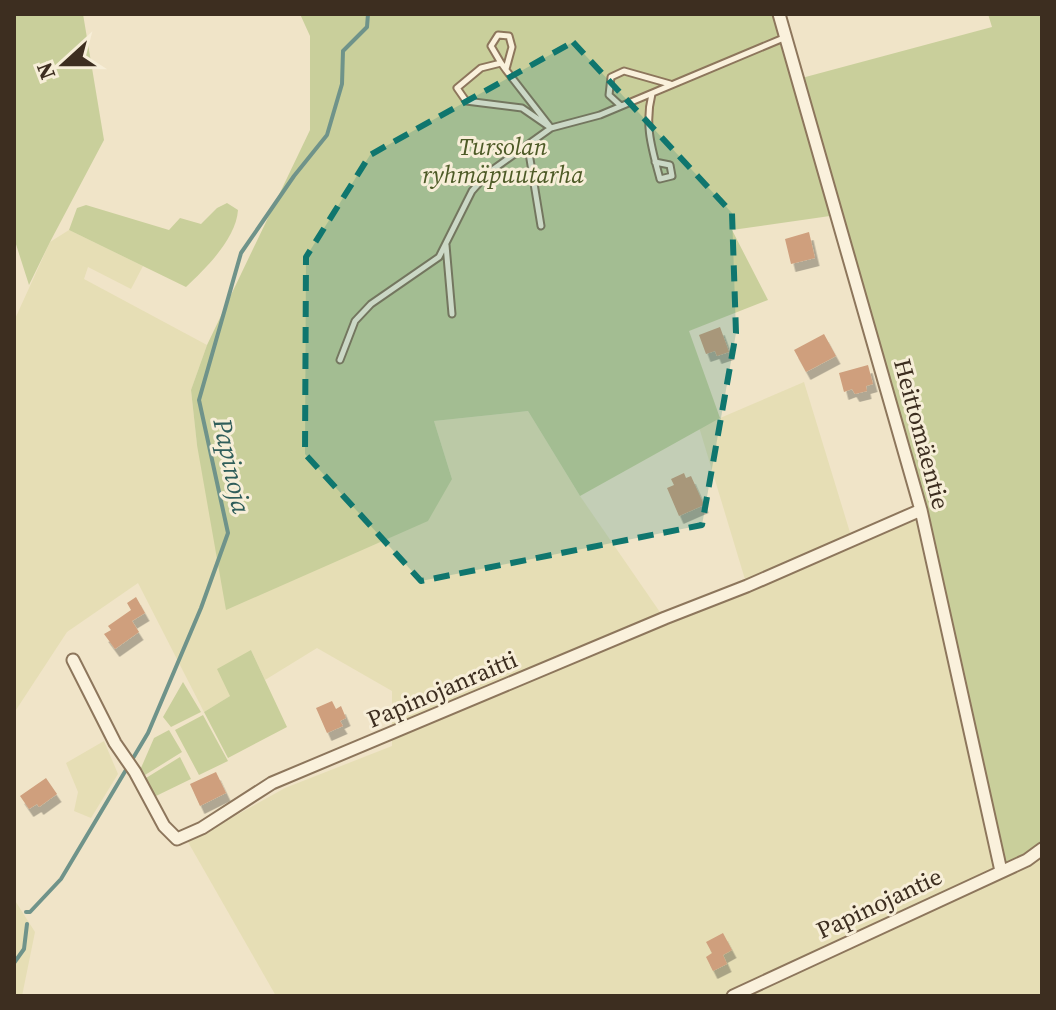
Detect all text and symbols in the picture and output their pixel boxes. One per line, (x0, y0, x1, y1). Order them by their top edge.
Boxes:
north arrow (24, 24, 104, 104)
text: N (28, 58, 62, 84)
park label: Tursolan ryhmäpuutarha (422, 130, 584, 191)
street label: Heittomäentie (886, 355, 958, 513)
water label: Papinoja (204, 414, 260, 517)
street label: Papinojanraitti (362, 643, 522, 735)
street label: Papinojantie (811, 859, 947, 947)

